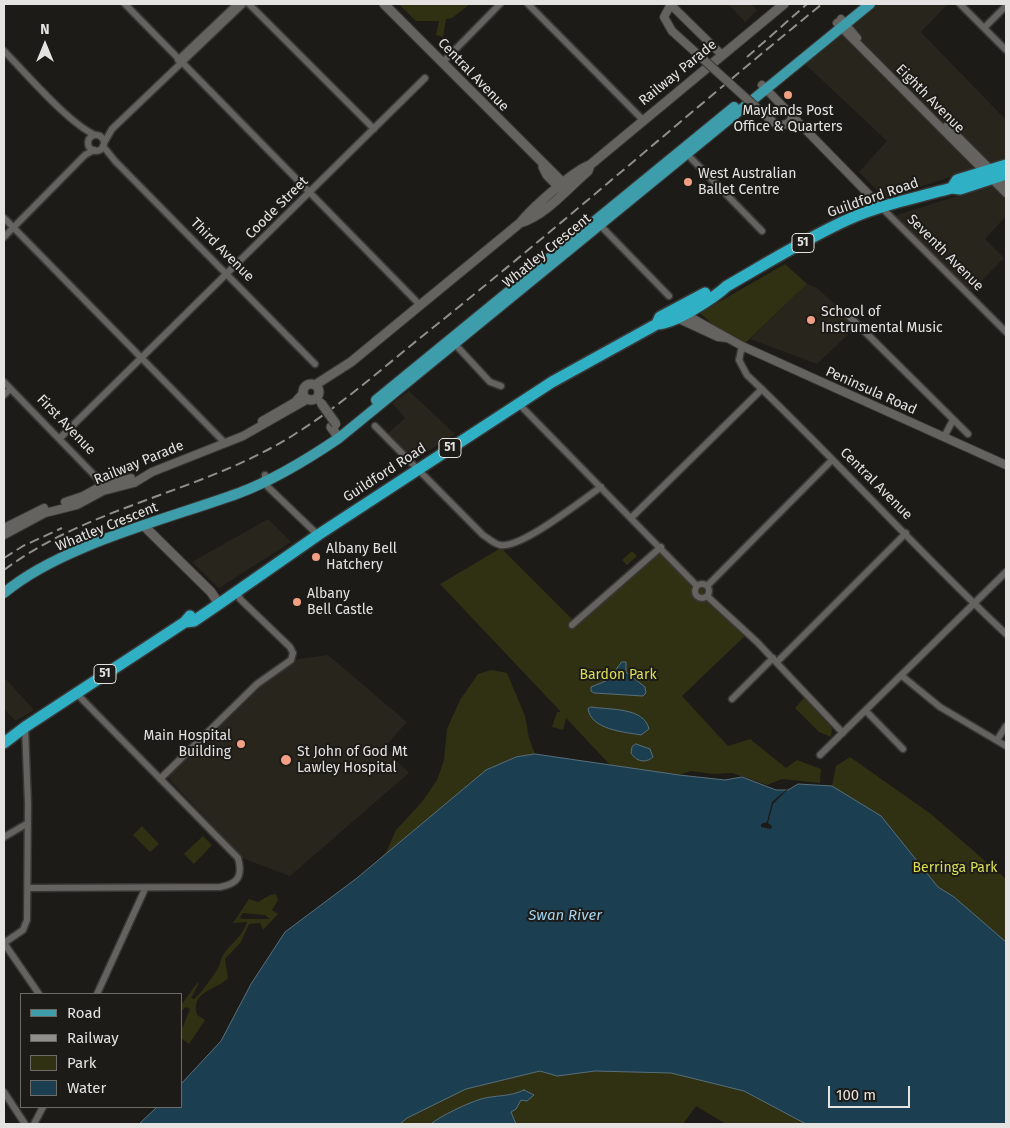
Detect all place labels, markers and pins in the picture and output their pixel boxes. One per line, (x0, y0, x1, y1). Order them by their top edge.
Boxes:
marker: Maylands Post Office & Quarters (782, 89, 794, 101)
place label: Maylands Post Office & Quarters (733, 103, 843, 136)
place label: West Australian Ballet Centre (698, 166, 796, 198)
marker: West Australian Ballet Centre (682, 176, 694, 188)
place label: School of Instrumental Music (821, 304, 943, 336)
marker: School of Instrumental Music (805, 314, 817, 326)
place label: Albany Bell Hatchery (326, 541, 397, 574)
marker: Albany Bell Hatchery (310, 551, 322, 563)
place label: Albany Bell Castle (307, 586, 373, 618)
marker: Albany Bell Castle (291, 596, 303, 608)
place label: Main Hospital Building (144, 728, 231, 760)
marker: Main Hospital Building (235, 738, 247, 750)
place label: St John of God Mt Lawley Hospital (297, 744, 408, 776)
marker: St John of God Mt Lawley Hospital (279, 753, 293, 767)

